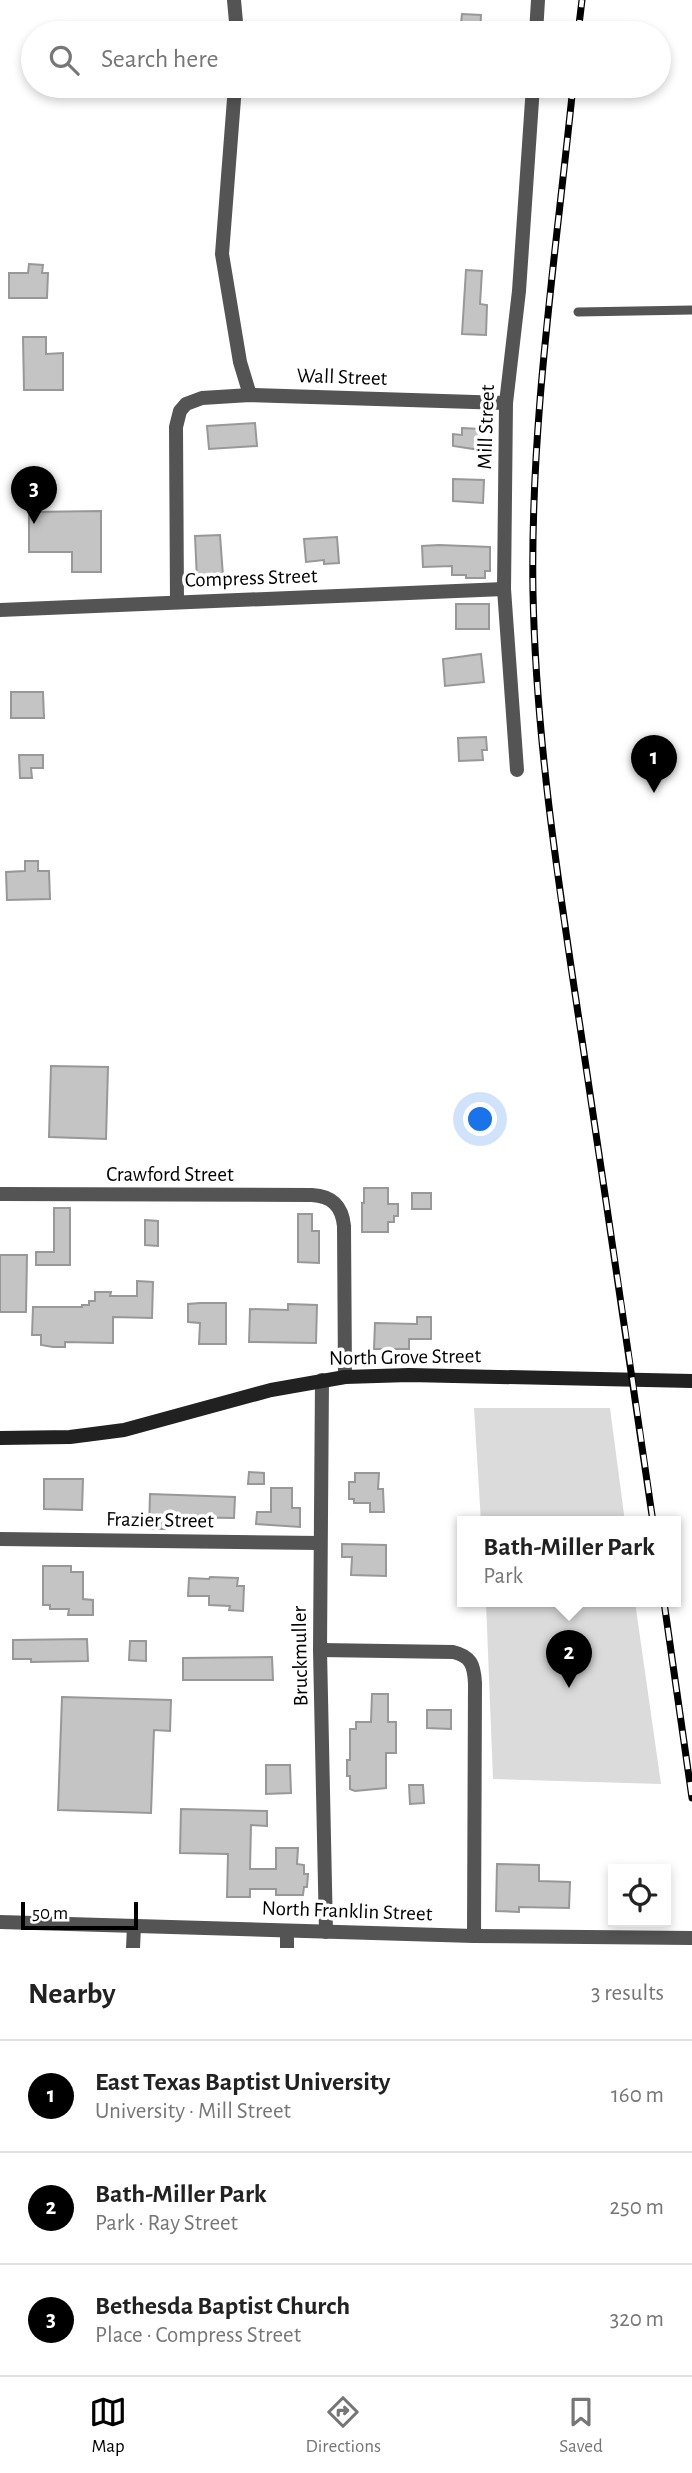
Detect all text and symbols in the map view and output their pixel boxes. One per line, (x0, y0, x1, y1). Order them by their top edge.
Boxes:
search box (21, 21, 671, 98)
icon: search (45, 41, 83, 79)
text: Search here (101, 46, 219, 72)
street label: Wall Street (296, 365, 388, 389)
street label: Mill Street (474, 384, 498, 470)
pin: 3 (11, 466, 57, 524)
street label: Compress Street (184, 565, 318, 591)
pin: 1 (631, 735, 677, 793)
your location (463, 1102, 497, 1136)
street label: Crawford Street (106, 1164, 234, 1185)
street label: North Grove Street (329, 1345, 481, 1369)
street label: Frazier Street (106, 1509, 214, 1531)
popup (457, 1516, 681, 1607)
text: Bath-Miller Park (483, 1534, 655, 1560)
text: Park (483, 1565, 523, 1588)
street label: Bruckmuller (289, 1605, 311, 1706)
pin: 2 (546, 1630, 592, 1688)
map controls (608, 1864, 671, 1927)
button: locate (608, 1864, 671, 1927)
street label: North Franklin Street (261, 1898, 433, 1924)
scale bar (21, 1899, 138, 1931)
text: 50 m (32, 1904, 68, 1923)
text: Nearby (28, 1979, 116, 2009)
text: 3 results (591, 1982, 664, 2005)
text: East Texas Baptist University (95, 2069, 391, 2095)
text: 1 (47, 2084, 55, 2107)
text: 160 m (611, 2084, 664, 2107)
text: University · Mill Street (95, 2100, 291, 2123)
text: Bath-Miller Park (95, 2181, 267, 2207)
text: 2 (46, 2196, 56, 2219)
text: 250 m (610, 2196, 664, 2219)
text: Park · Ray Street (95, 2212, 238, 2235)
text: Bethesda Baptist Church (95, 2293, 350, 2319)
text: 3 (46, 2308, 56, 2331)
text: 320 m (610, 2308, 664, 2331)
text: Place · Compress Street (95, 2324, 301, 2347)
tab: Map (89, 2393, 127, 2458)
tab: Directions (305, 2393, 381, 2458)
tab: Saved (559, 2393, 603, 2458)

